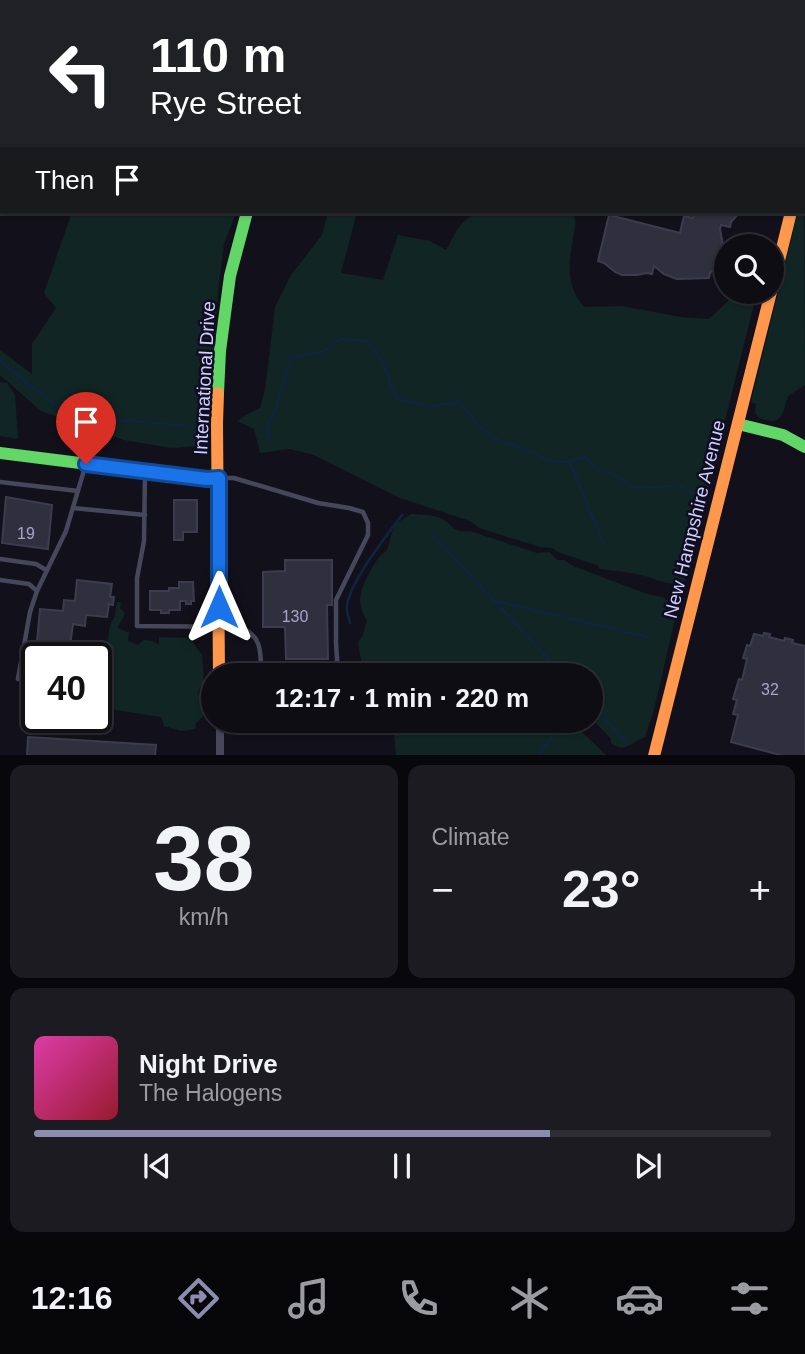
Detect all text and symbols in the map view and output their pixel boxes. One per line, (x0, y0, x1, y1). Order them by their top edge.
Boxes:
icon: left (35, 28, 126, 119)
text: 110 m (150, 28, 286, 82)
text: Rye Street (150, 85, 301, 121)
icon: arrive (108, 161, 146, 199)
text: Then (35, 165, 94, 195)
map controls (714, 234, 784, 304)
button: search (714, 234, 784, 304)
street label: International Drive (190, 300, 219, 456)
pin (56, 392, 116, 464)
icon: arrive (67, 403, 105, 441)
street label: New Hampshire Avenue (660, 418, 729, 620)
house number: 19 (17, 525, 35, 542)
position arrow (182, 570, 256, 644)
house number: 130 (282, 608, 308, 625)
speed limit sign: 40 (21, 642, 112, 733)
house number: 32 (761, 681, 779, 698)
text: 12:17 · 1 min · 220 m (275, 683, 529, 713)
text: 38 (153, 808, 254, 909)
text: Climate (432, 824, 509, 850)
text: 23° (562, 860, 641, 918)
text: − (432, 869, 454, 911)
text: + (749, 869, 771, 911)
text: km/h (179, 904, 229, 930)
text: Night Drive (139, 1049, 278, 1079)
text: The Halogens (139, 1080, 282, 1106)
icon: previous (138, 1147, 176, 1185)
icon: pause (383, 1147, 421, 1185)
icon: next (629, 1147, 667, 1185)
icon: directions (174, 1274, 223, 1323)
icon: music (284, 1274, 333, 1323)
icon: phone (394, 1274, 443, 1323)
icon: climate (505, 1274, 554, 1323)
icon: car (615, 1274, 664, 1323)
icon: filters (725, 1274, 774, 1323)
text: 12:16 (31, 1280, 112, 1316)

